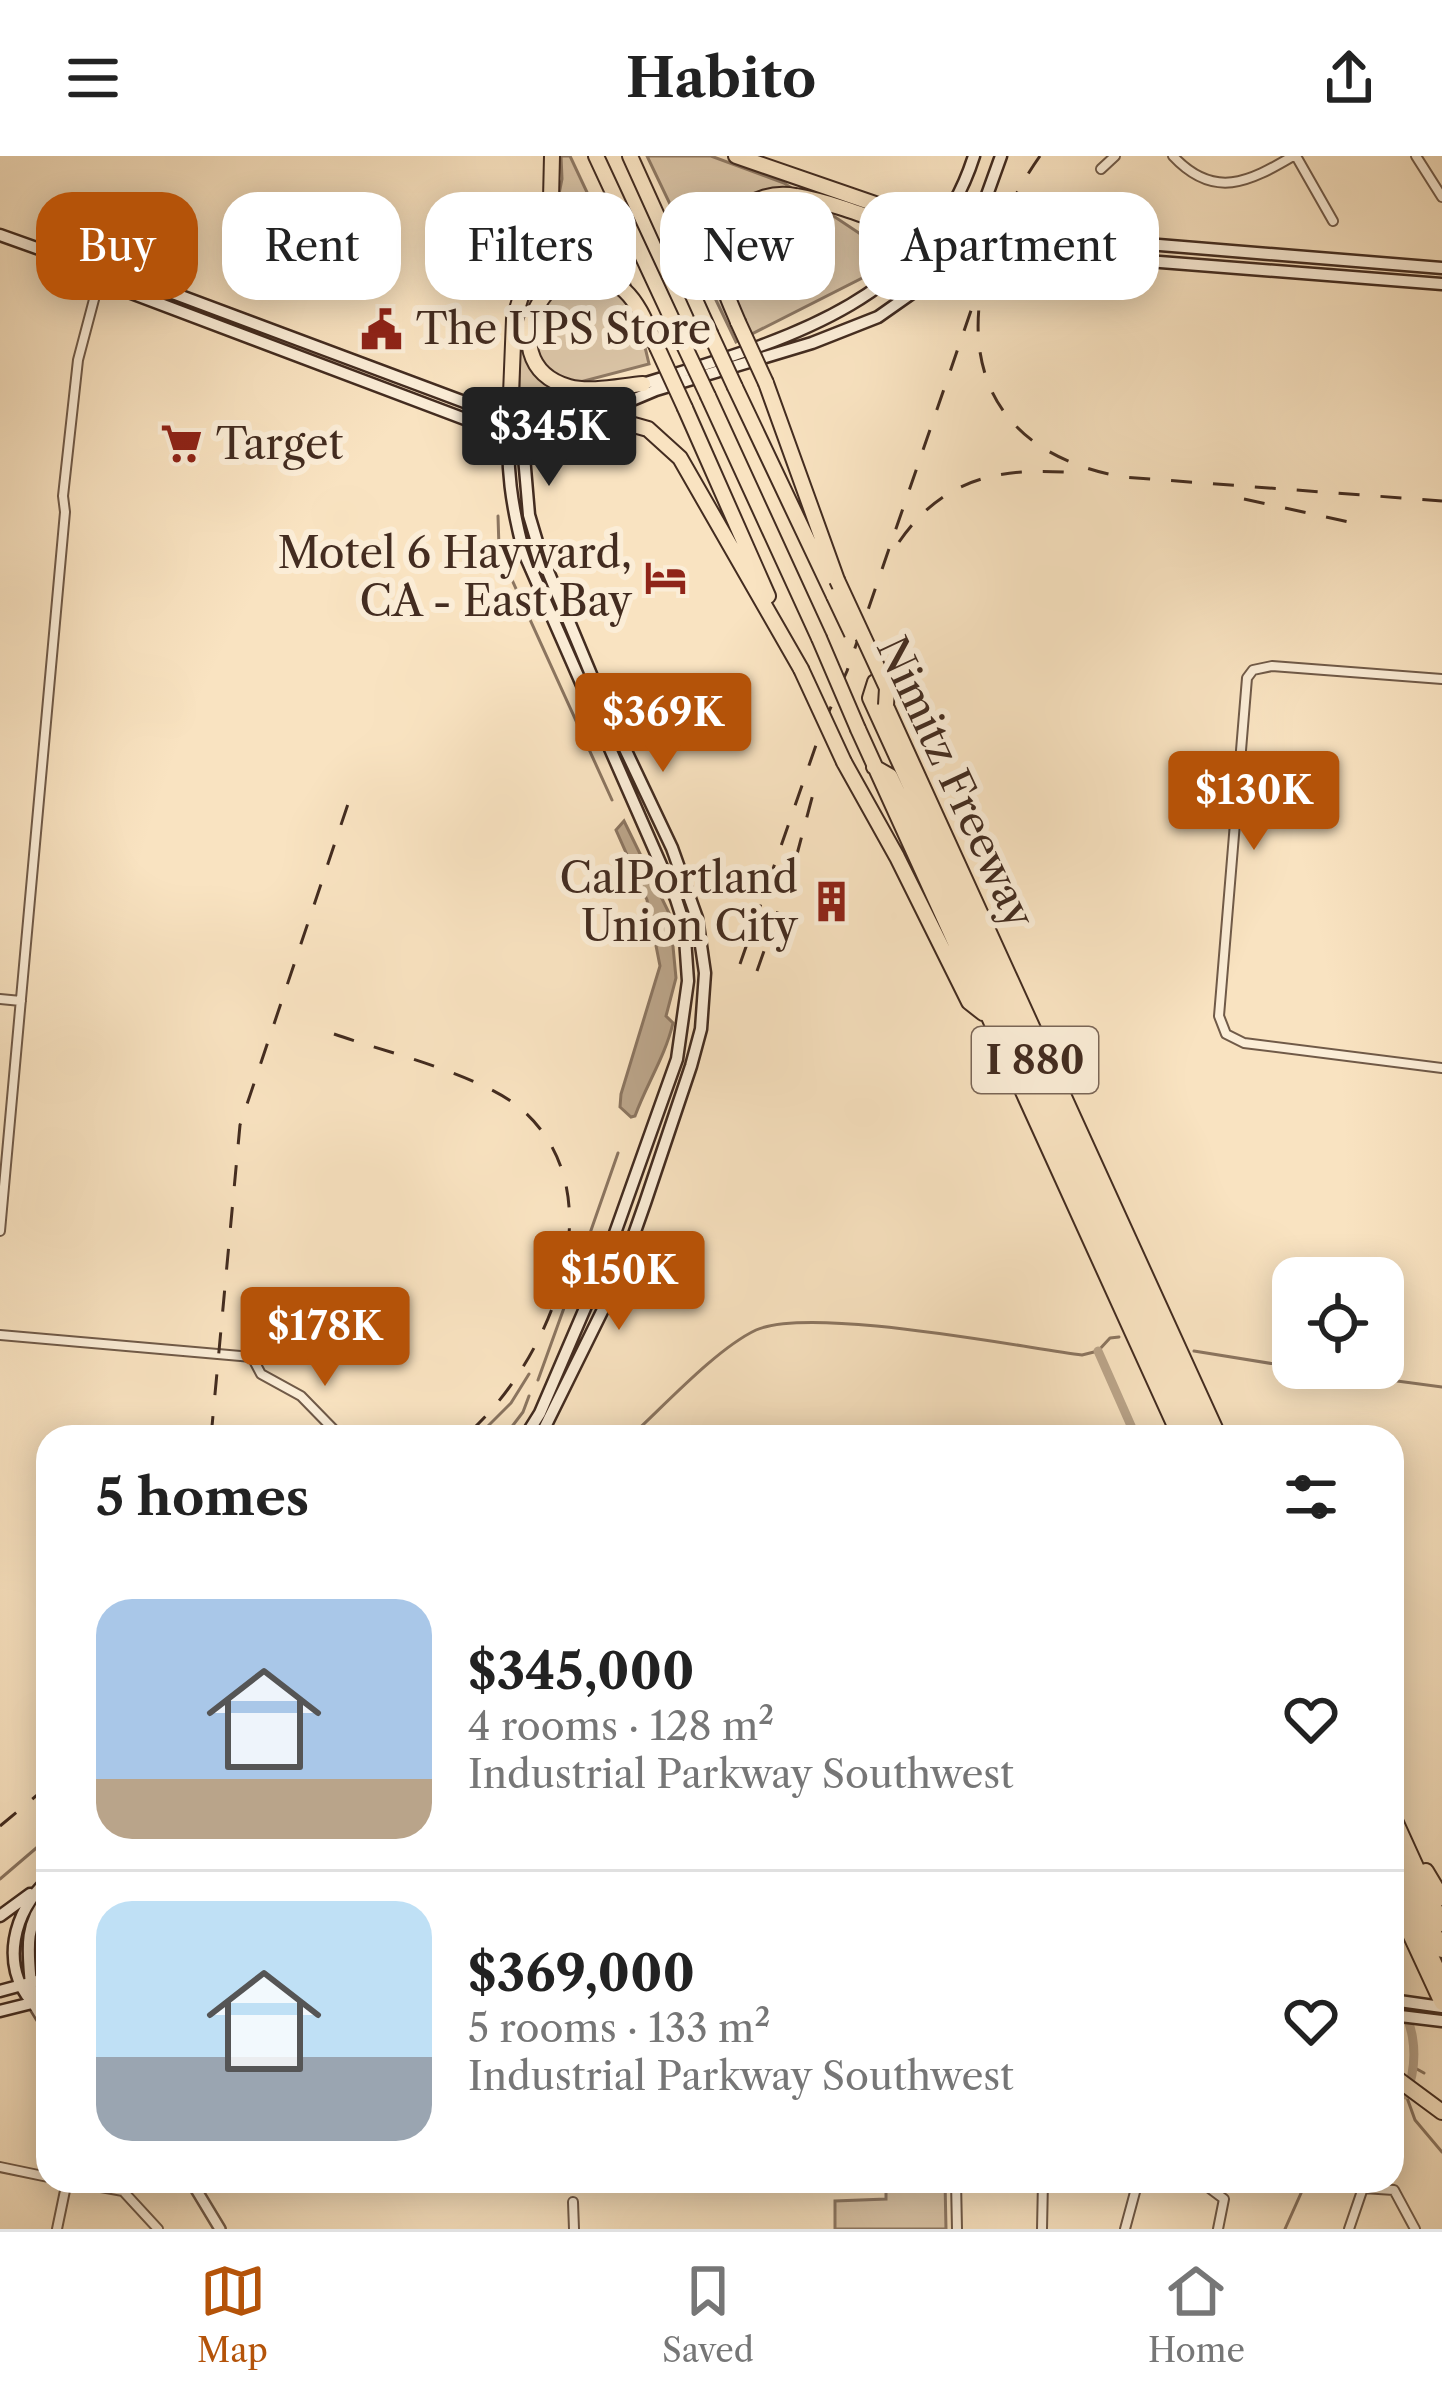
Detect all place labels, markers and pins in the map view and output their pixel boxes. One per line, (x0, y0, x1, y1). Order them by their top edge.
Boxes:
place label: The UPS Store (416, 303, 711, 355)
public building icon: The UPS Store (359, 306, 405, 352)
pin: $345K (465, 387, 633, 489)
place label: Target (216, 418, 344, 470)
supermarket icon: Target (159, 421, 205, 467)
place label: Motel 6 Hayward, CA - East Bay (277, 527, 633, 627)
hotel icon: Motel 6 Hayward, CA - East Bay (643, 554, 689, 600)
pin: $369K (579, 673, 747, 775)
pin: $130K (1170, 751, 1338, 853)
place label: CalPortland Union City (560, 852, 799, 952)
building icon: CalPortland Union City (809, 879, 855, 925)
pin: $150K (535, 1231, 703, 1333)
pin: $178K (241, 1287, 409, 1389)

